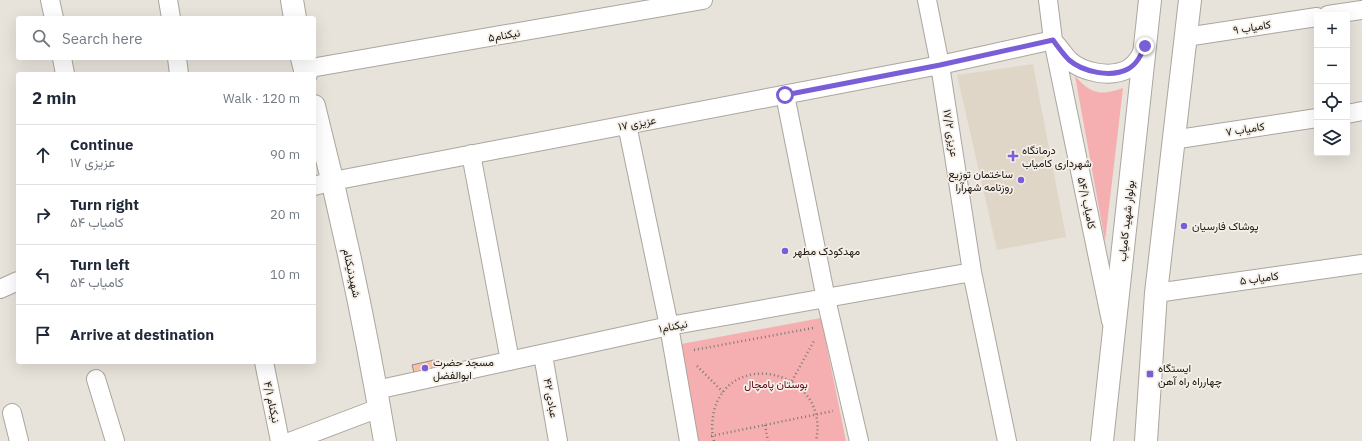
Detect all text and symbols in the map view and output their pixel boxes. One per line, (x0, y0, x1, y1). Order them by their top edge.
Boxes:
map controls (1314, 12, 1350, 156)
button: + (1314, 12, 1350, 48)
search box (16, 16, 316, 60)
street label: کامیاب ۹ (1232, 17, 1272, 37)
street label: نیکنام۵ (487, 25, 521, 46)
icon: search (30, 27, 52, 49)
text: Search here (62, 29, 142, 48)
route end (1136, 37, 1154, 55)
button: − (1314, 48, 1350, 84)
button: locate (1314, 84, 1350, 120)
route start (776, 86, 794, 104)
text: 2 min (32, 87, 76, 109)
text: Walk · 120 m (223, 90, 300, 107)
street label: عزیزی ۱۷/۲ (940, 108, 962, 158)
street label: عزیزی ۱۷ (617, 112, 657, 134)
street label: کامیاب ۷ (1225, 119, 1266, 139)
button: layers (1314, 120, 1350, 156)
text: Continue (70, 135, 134, 154)
place label: درمانگاه شهرداری کامیاب (1022, 143, 1092, 170)
icon: ahead (32, 144, 54, 166)
text: 90 m (270, 146, 300, 163)
marker: درمانگاه شهرداری کامیاب (1007, 150, 1019, 162)
text: عزیزی ۱۷ (70, 154, 115, 171)
place label: ساختمان توزیع روزنامه شهرآرا (948, 167, 1013, 194)
marker: ساختمان توزیع روزنامه شهرآرا (1016, 175, 1026, 185)
street label: کامیاب ۵۴/۱ (1075, 176, 1099, 230)
street label: بولوار شهید کامیاب (1115, 180, 1137, 262)
text: Turn right (70, 195, 139, 214)
icon: right (32, 204, 54, 226)
text: 20 m (270, 206, 300, 223)
text: کامیاب ۵۴ (70, 214, 124, 231)
place label: پوشاک فارسیان (1192, 219, 1259, 234)
marker: پوشاک فارسیان (1179, 221, 1189, 231)
place label: مهدکودک مطهر (792, 244, 860, 258)
marker: مهدکودک مطهر (780, 246, 790, 256)
street label: شهیدنیکنام (339, 247, 364, 299)
text: Turn left (70, 255, 130, 274)
icon: left (32, 264, 54, 286)
text: 10 m (270, 266, 300, 283)
street label: کامیاب ۵ (1239, 268, 1280, 288)
text: کامیاب ۵۴ (70, 274, 124, 291)
street label: نیکنام۱ (657, 316, 689, 337)
icon: arrive (32, 324, 54, 346)
text: Arrive at destination (70, 325, 214, 344)
place label: مسجد حضرت ابوالفضل (433, 355, 494, 382)
place label: ایستگاه چهارراه راه آهن (1158, 361, 1222, 389)
marker: مسجد حضرت ابوالفضل (420, 363, 430, 373)
marker: ایستگاه چهارراه راه آهن (1145, 369, 1155, 379)
street label: عبادی ۴۲ (541, 377, 561, 419)
park label: بوستان پامچال (744, 377, 808, 392)
street label: نیکنام ۴/۱ (260, 380, 283, 424)

